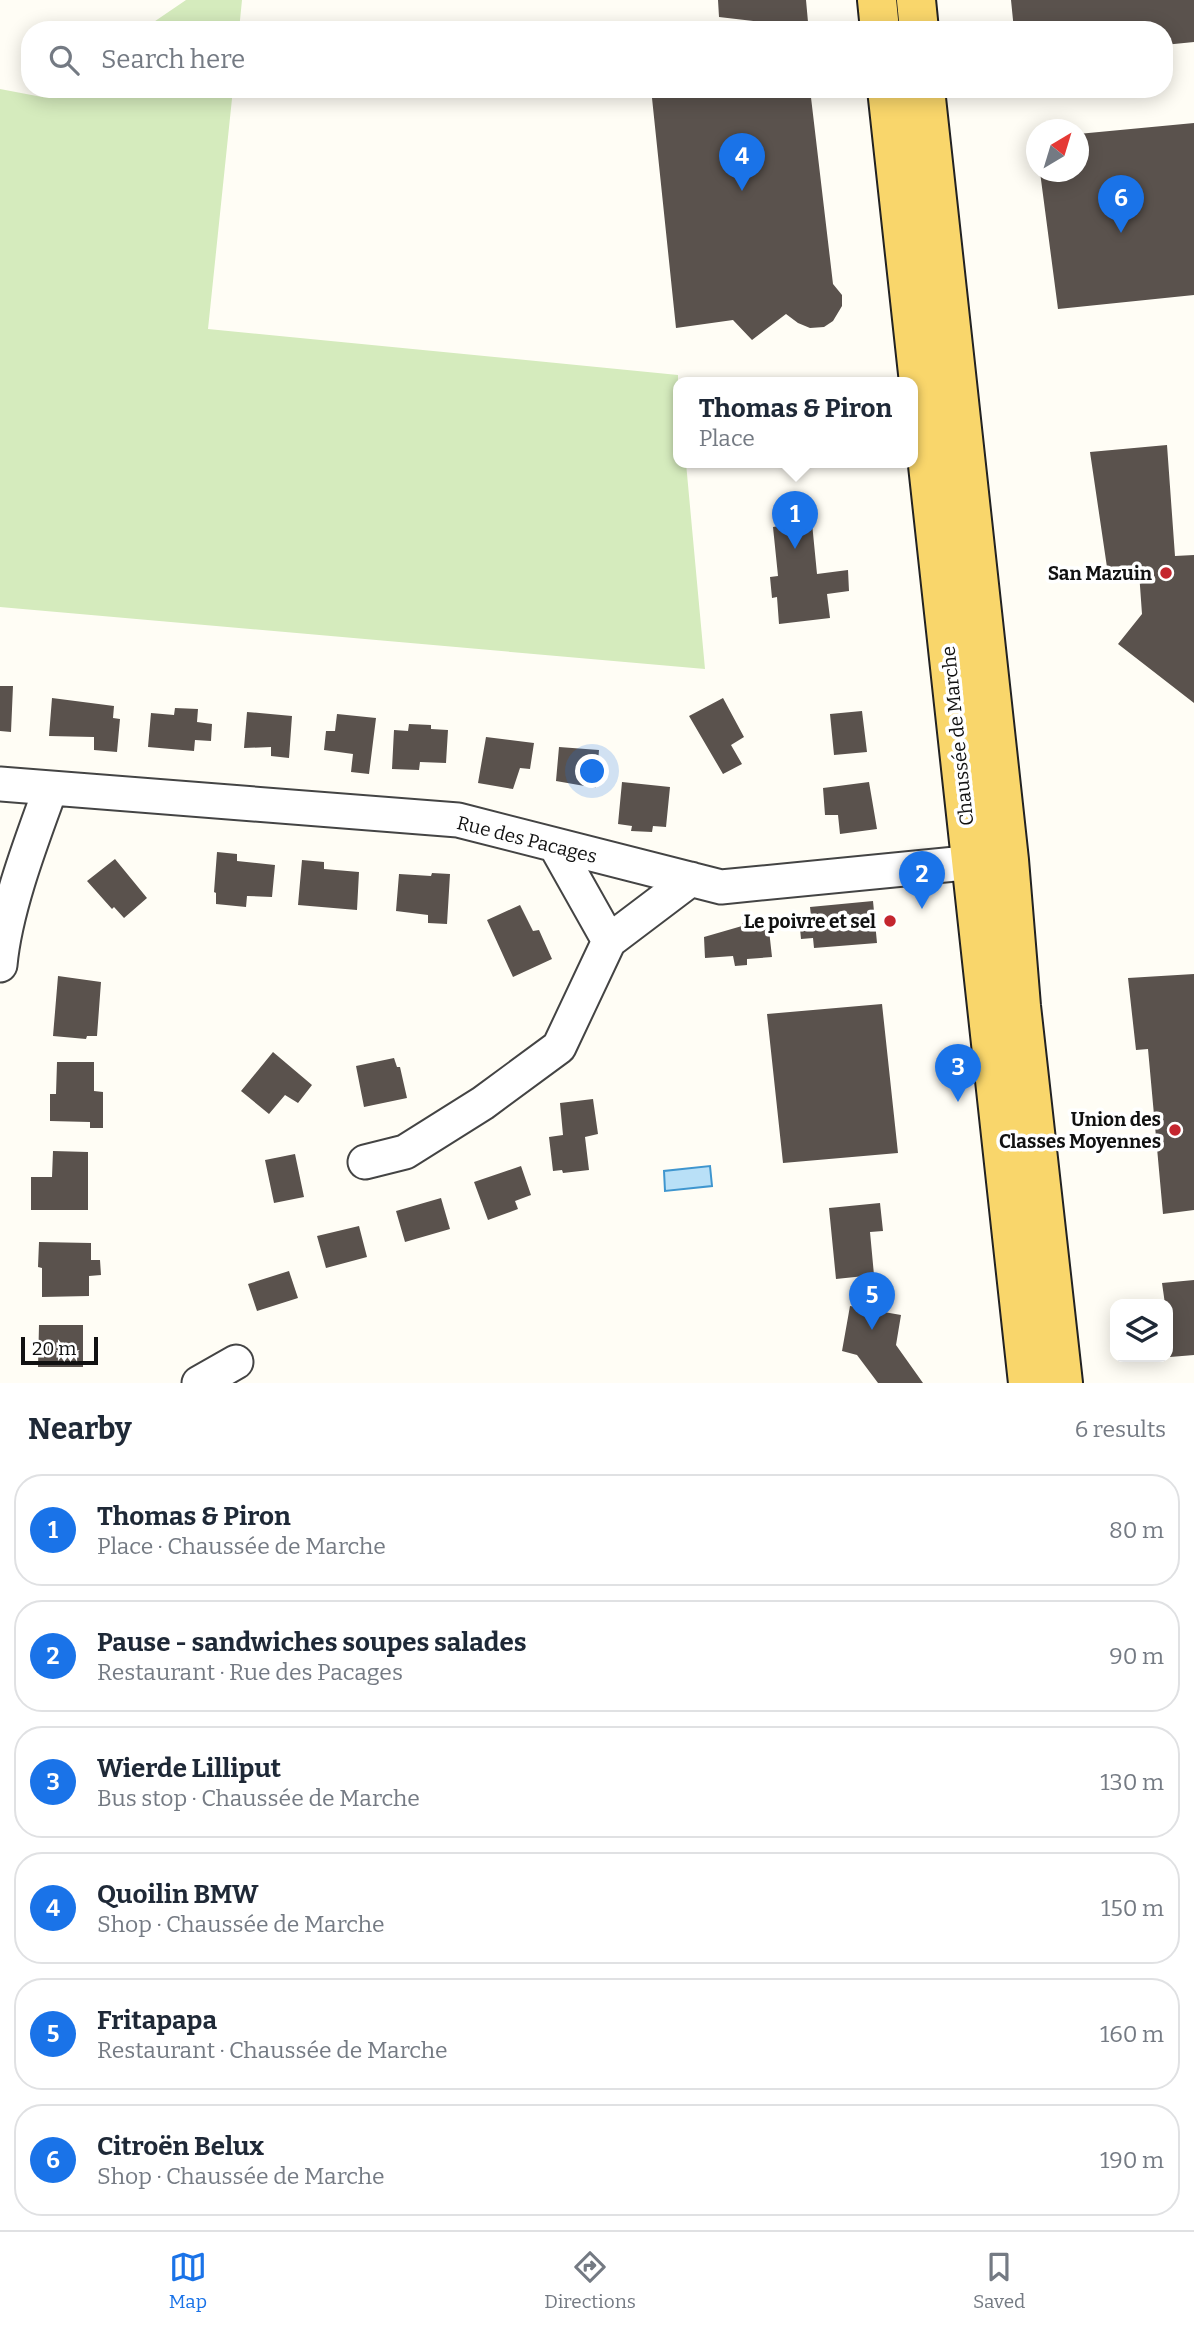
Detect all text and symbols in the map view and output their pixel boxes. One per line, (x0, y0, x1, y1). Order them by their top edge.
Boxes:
search box (21, 21, 1173, 98)
icon: search (45, 41, 83, 79)
text: Search here (101, 44, 245, 75)
north arrow (1026, 119, 1089, 182)
pin: 4 (719, 133, 765, 191)
pin: 6 (1098, 175, 1144, 233)
popup (673, 377, 918, 468)
text: Thomas & Piron (699, 393, 892, 424)
text: Place (699, 424, 755, 452)
pin: 1 (772, 491, 818, 549)
place label: San Mazuin (1048, 562, 1153, 585)
marker: San Mazuin (1158, 565, 1174, 581)
street label: Chaussée de Marche (937, 645, 978, 827)
your location (575, 754, 609, 788)
street label: Rue des Pacages (454, 811, 599, 868)
pin: 2 (899, 851, 945, 909)
place label: Le poivre et sel (744, 910, 876, 933)
marker: Le poivre et sel (882, 913, 898, 929)
pin: 3 (935, 1044, 981, 1102)
place label: Union des Classes Moyennes (999, 1108, 1161, 1153)
marker: Union des Classes Moyennes (1167, 1122, 1183, 1138)
pin: 5 (849, 1272, 895, 1330)
map controls (1110, 1299, 1173, 1362)
button: layers (1110, 1299, 1173, 1362)
scale bar (21, 1334, 98, 1366)
text: 20 m (32, 1337, 76, 1360)
text: Nearby (28, 1411, 132, 1447)
text: 6 results (1075, 1415, 1166, 1443)
text: Thomas & Piron (97, 1501, 291, 1532)
text: 1 (48, 1516, 58, 1544)
text: 80 m (1109, 1516, 1164, 1544)
text: Place · Chaussée de Marche (97, 1532, 386, 1560)
text: Pause - sandwiches soupes salades (97, 1627, 527, 1658)
text: 2 (47, 1642, 59, 1670)
text: 90 m (1109, 1642, 1164, 1670)
text: Restaurant · Rue des Pacages (97, 1658, 403, 1686)
text: Wierde Lilliput (97, 1753, 281, 1784)
text: 3 (46, 1768, 60, 1796)
text: 130 m (1100, 1768, 1164, 1796)
text: Bus stop · Chaussée de Marche (97, 1784, 420, 1812)
text: Quoilin BMW (97, 1879, 259, 1910)
text: 4 (46, 1894, 60, 1922)
text: 150 m (1101, 1894, 1164, 1922)
text: Shop · Chaussée de Marche (97, 1910, 385, 1938)
text: Fritapapa (97, 2005, 217, 2036)
text: 5 (47, 2020, 59, 2048)
text: 160 m (1100, 2020, 1164, 2048)
text: Restaurant · Chaussée de Marche (97, 2036, 448, 2064)
text: Citroën Belux (97, 2131, 264, 2162)
text: 6 (46, 2146, 60, 2174)
text: 190 m (1100, 2146, 1164, 2174)
text: Shop · Chaussée de Marche (97, 2162, 385, 2190)
tab: Map (169, 2248, 207, 2313)
tab: Directions (544, 2248, 636, 2313)
tab: Saved (973, 2248, 1025, 2313)

